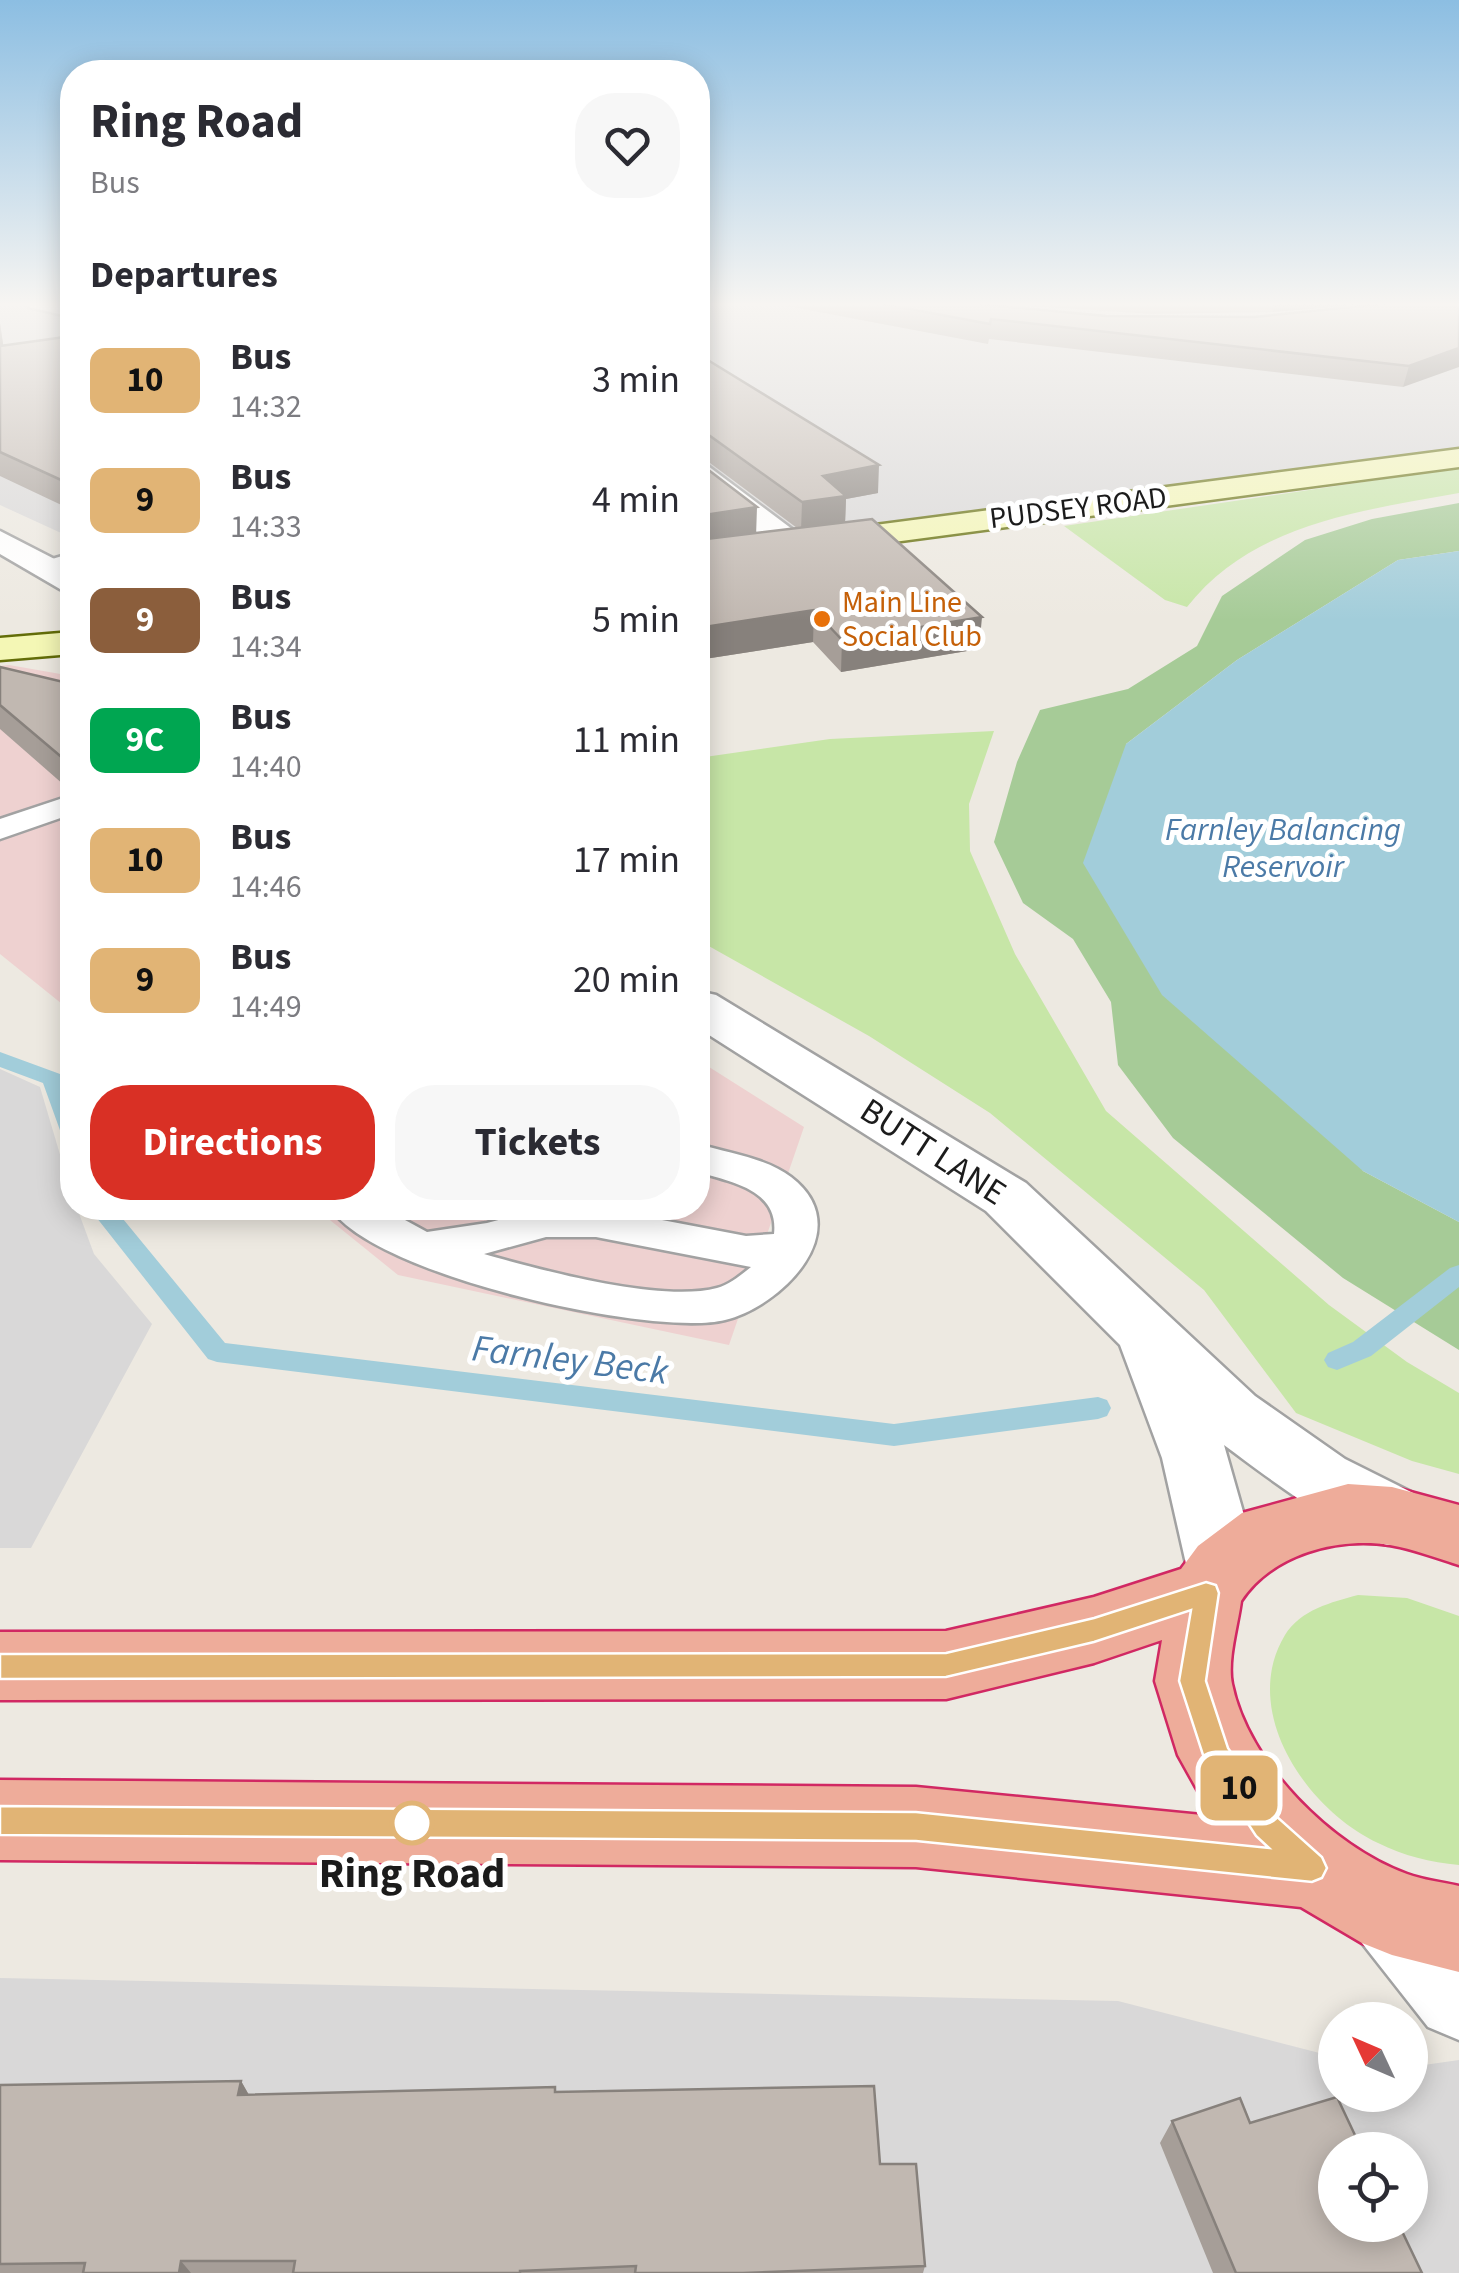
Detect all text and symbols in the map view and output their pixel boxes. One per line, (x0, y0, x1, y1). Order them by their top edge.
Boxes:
text: Ring Road (90, 88, 303, 156)
button: heart (575, 93, 680, 198)
text: Bus (90, 160, 140, 206)
text: Departures (90, 248, 278, 302)
text: Bus (230, 330, 291, 384)
text: 3 min (592, 353, 680, 407)
text: 10 (127, 355, 163, 405)
text: 14:32 (230, 384, 302, 430)
text: Bus (230, 450, 291, 504)
text: 4 min (592, 473, 680, 527)
text: 9 (136, 475, 154, 525)
street label: PUDSEY ROAD (987, 476, 1169, 540)
text: 14:33 (230, 504, 302, 550)
text: Bus (230, 570, 291, 624)
place label: Main Line Social Club (842, 581, 982, 658)
text: 5 min (592, 593, 680, 647)
text: 9 (136, 595, 154, 645)
marker: Main Line Social Club (811, 608, 833, 630)
text: 14:34 (230, 624, 302, 670)
text: Bus (230, 690, 291, 744)
text: 11 min (573, 713, 680, 767)
text: 9C (126, 715, 164, 765)
text: 14:40 (230, 744, 302, 790)
water label: Farnley Balancing Reservoir (1165, 807, 1401, 890)
text: Bus (230, 810, 291, 864)
text: 17 min (573, 833, 680, 887)
text: 10 (127, 835, 163, 885)
text: 14:46 (230, 864, 302, 910)
text: Bus (230, 930, 291, 984)
text: 20 min (573, 953, 680, 1007)
text: 9 (136, 955, 154, 1005)
text: 14:49 (230, 984, 302, 1030)
button: Directions (90, 1085, 375, 1200)
button: Tickets (395, 1085, 680, 1200)
street label: BUTT LANE (850, 1086, 1016, 1218)
water label: Farnley Beck (469, 1321, 672, 1399)
line badge: 10 (1194, 1756, 1284, 1820)
text: 10 (1221, 1763, 1257, 1813)
marker: Ring Road (391, 1802, 433, 1844)
place label: Ring Road (319, 1844, 505, 1904)
north arrow (1318, 2002, 1428, 2112)
map controls (1318, 2002, 1428, 2242)
button: locate (1318, 2132, 1428, 2242)

